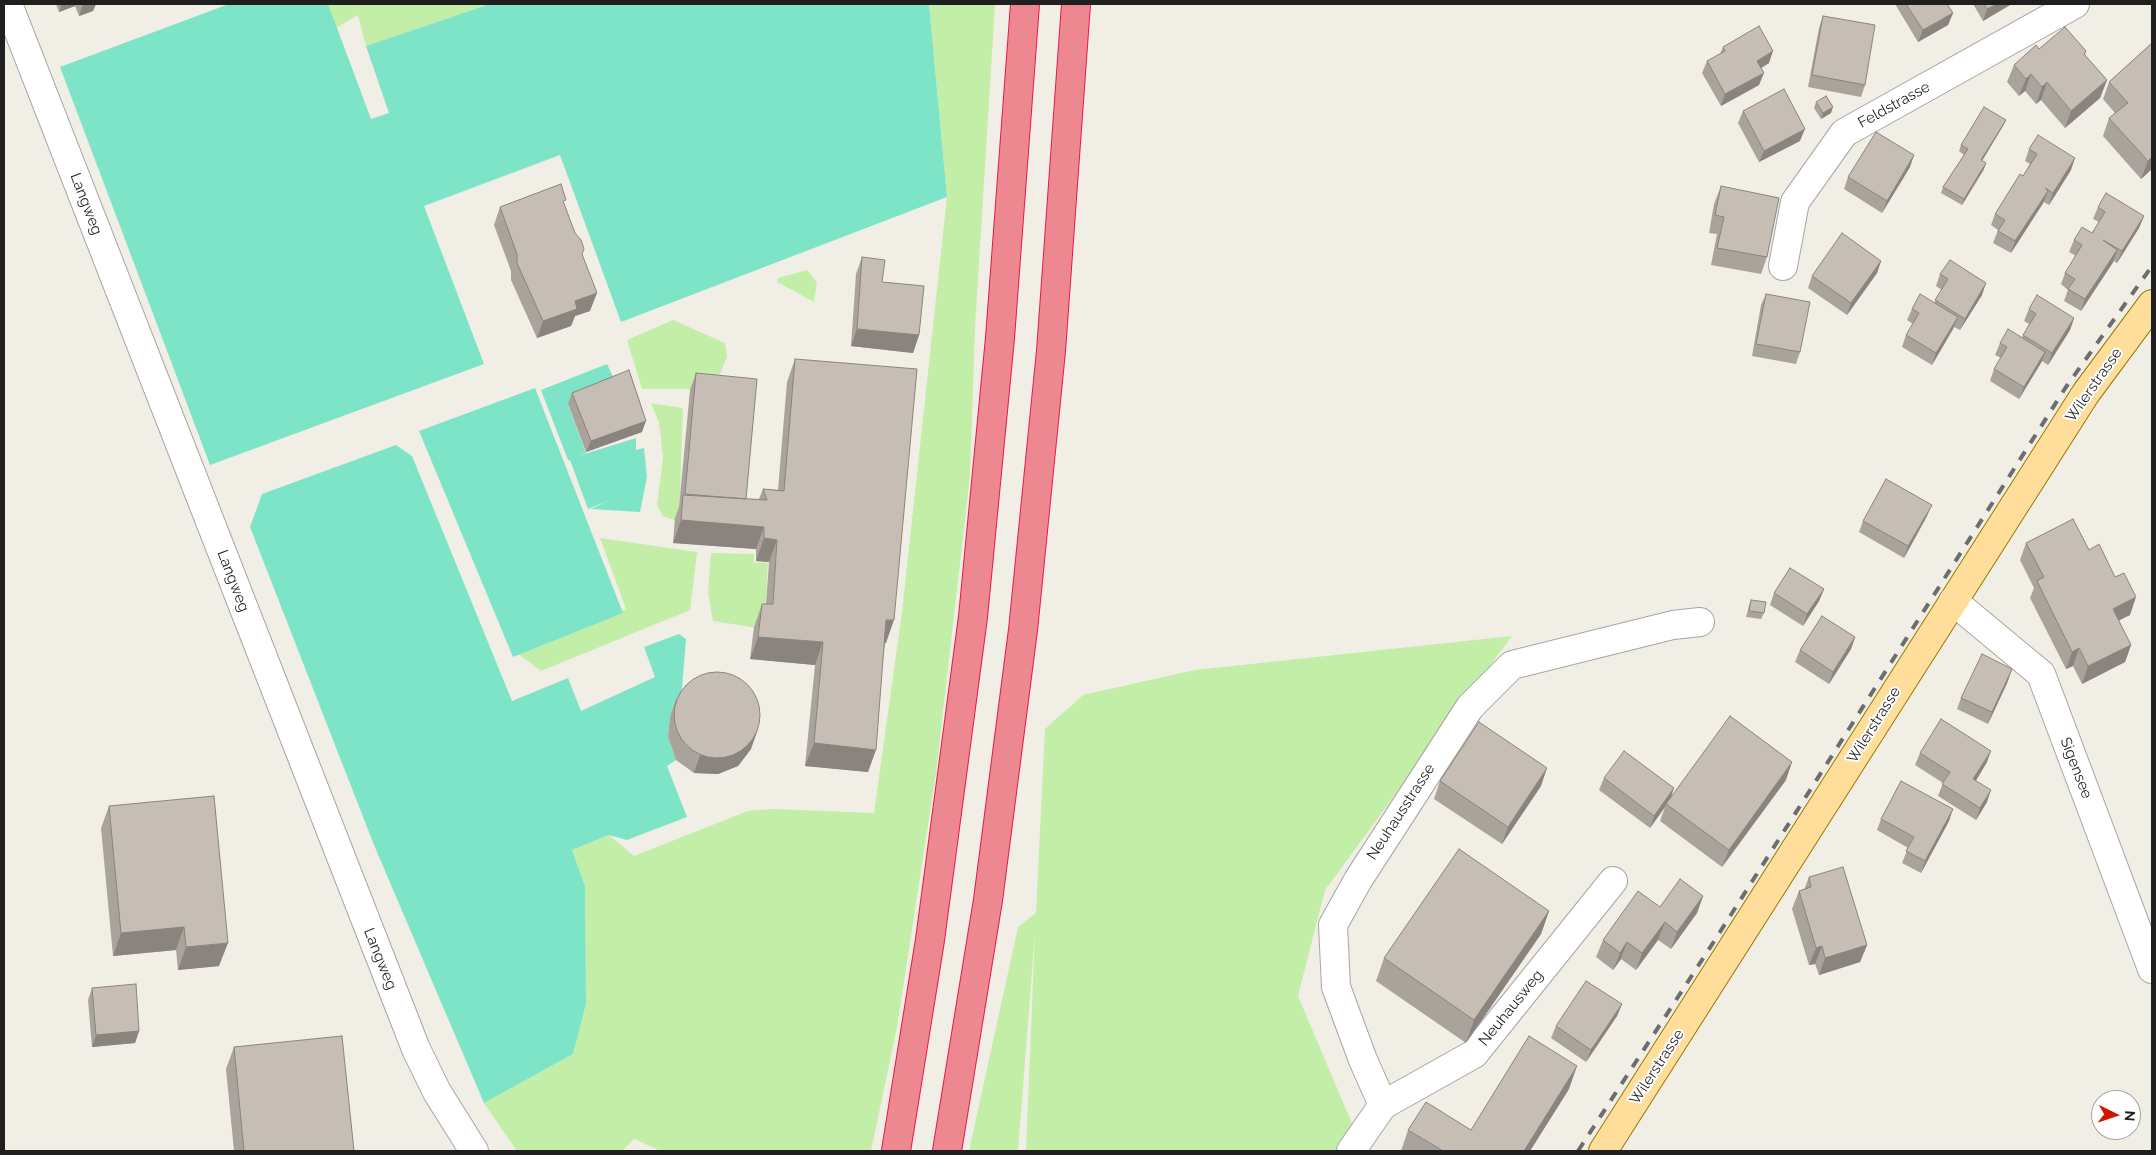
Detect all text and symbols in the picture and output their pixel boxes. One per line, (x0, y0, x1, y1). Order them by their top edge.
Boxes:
street label: Feldstrasse (1855, 78, 1933, 132)
street label: Langweg (66, 170, 106, 238)
street label: Wilerstrasse (2062, 345, 2126, 425)
street label: Langweg (213, 547, 253, 615)
street label: Wilerstrasse (1844, 684, 1904, 766)
street label: Sigensee (2056, 735, 2096, 801)
street label: Neuhausstrasse (1363, 760, 1439, 864)
street label: Langweg (359, 926, 401, 992)
street label: Neuhausweg (1475, 967, 1547, 1049)
street label: Wilerstrasse (1626, 1026, 1688, 1108)
north arrow (2091, 1090, 2141, 1140)
text: N (2122, 1110, 2138, 1122)

